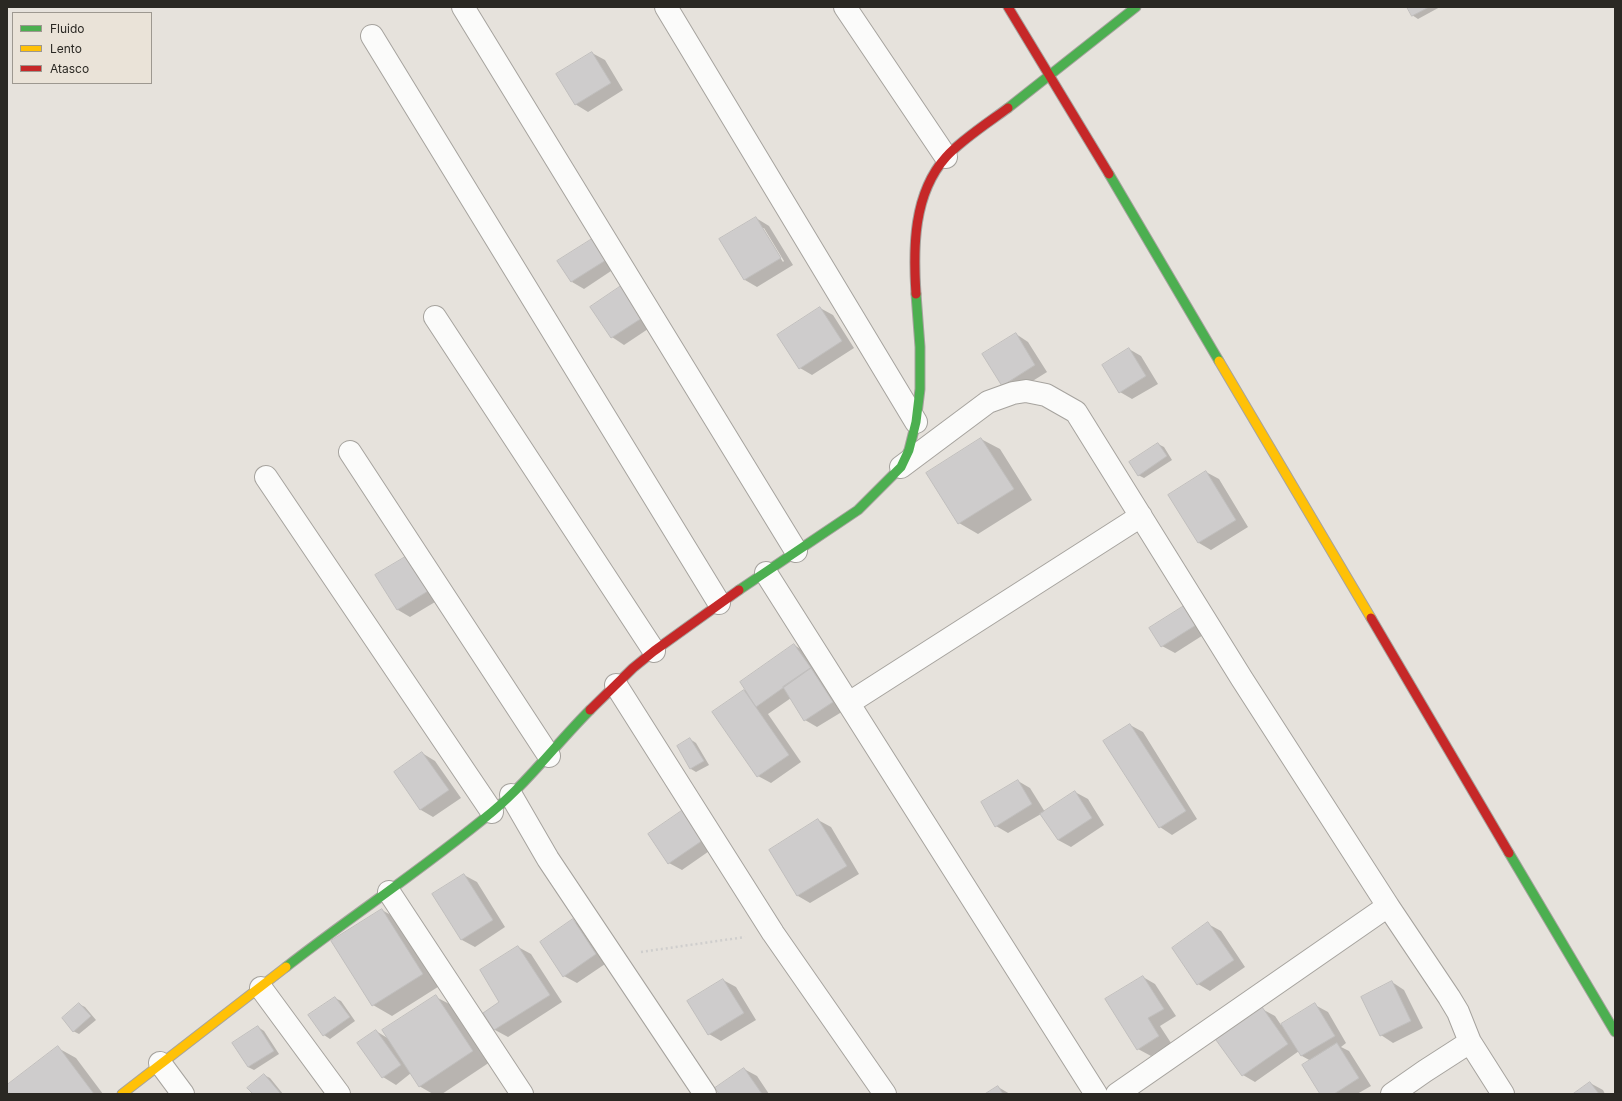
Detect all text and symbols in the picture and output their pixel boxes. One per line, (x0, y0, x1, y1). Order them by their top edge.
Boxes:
legend (12, 12, 152, 84)
text: Fluido (50, 21, 85, 36)
text: Lento (50, 41, 82, 56)
text: Atasco (50, 61, 89, 76)

